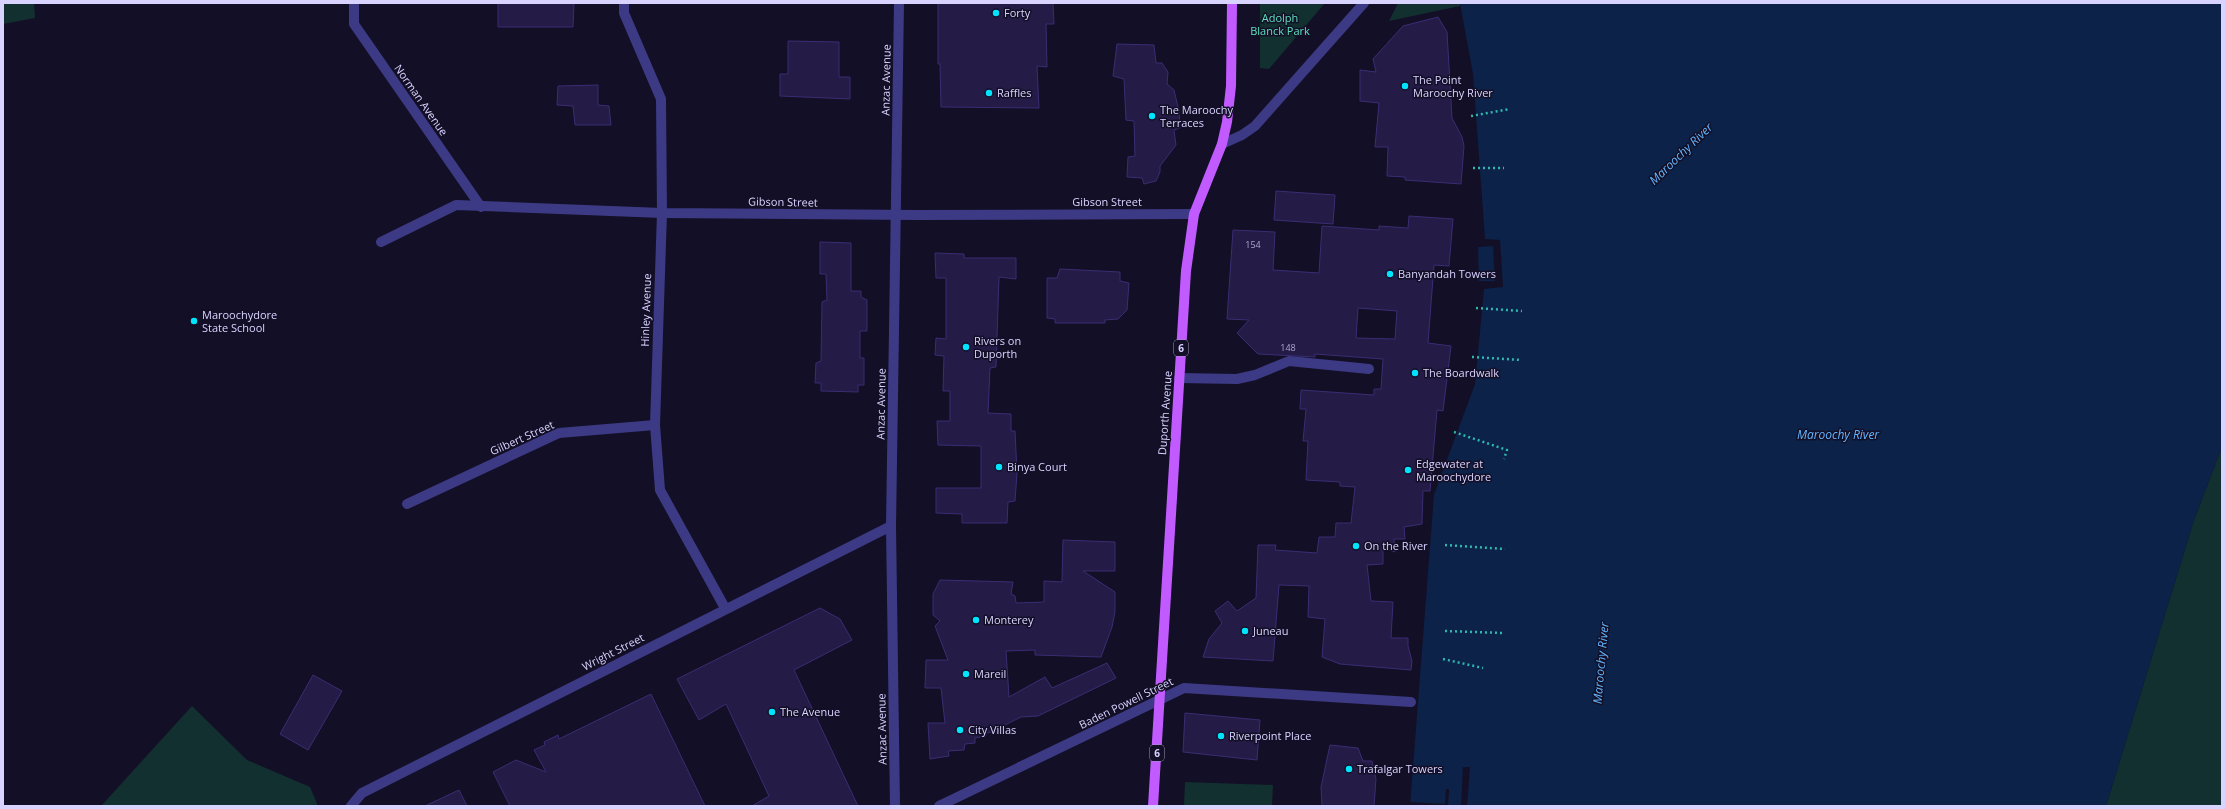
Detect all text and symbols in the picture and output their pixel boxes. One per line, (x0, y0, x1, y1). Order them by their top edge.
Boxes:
place label: Forty (1004, 5, 1031, 20)
marker: Forty (991, 8, 1001, 18)
park label: Adolph Blanck Park (1250, 10, 1310, 38)
street label: Anzac Avenue (877, 44, 894, 116)
street label: Norman Avenue (391, 61, 452, 138)
place label: The Point Maroochy River (1413, 72, 1493, 100)
marker: The Point Maroochy River (1400, 81, 1410, 91)
place label: Raffles (997, 85, 1032, 100)
marker: Raffles (984, 88, 994, 98)
place label: The Maroochy Terraces (1160, 102, 1234, 130)
marker: The Maroochy Terraces (1147, 111, 1157, 121)
water label: Maroochy River (1645, 118, 1717, 188)
street label: Gibson Street (748, 193, 818, 210)
street label: Gibson Street (1072, 194, 1142, 209)
house number: 154 (1245, 238, 1261, 251)
place label: Banyandah Towers (1398, 266, 1496, 281)
marker: Banyandah Towers (1385, 269, 1395, 279)
street label: Hinley Avenue (637, 273, 654, 347)
place label: Maroochydore State School (202, 307, 277, 335)
marker: Maroochydore State School (189, 316, 199, 326)
place label: Rivers on Duporth (974, 333, 1021, 361)
road number: 6 (1174, 340, 1188, 356)
house number: 148 (1280, 341, 1296, 354)
marker: Rivers on Duporth (961, 342, 971, 352)
place label: The Boardwalk (1423, 365, 1499, 380)
street label: Anzac Avenue (872, 368, 889, 440)
marker: The Boardwalk (1410, 368, 1420, 378)
street label: Duporth Avenue (1154, 370, 1175, 456)
street label: Gilbert Street (487, 417, 556, 458)
water label: Maroochy River (1797, 426, 1880, 443)
place label: Edgewater at Maroochydore (1416, 456, 1491, 484)
place label: Binya Court (1007, 459, 1067, 474)
marker: Binya Court (994, 462, 1004, 472)
marker: Edgewater at Maroochydore (1403, 465, 1413, 475)
place label: On the River (1364, 538, 1428, 553)
marker: On the River (1351, 541, 1361, 551)
place label: Monterey (984, 612, 1034, 627)
marker: Monterey (971, 615, 981, 625)
water label: Maroochy River (1588, 620, 1613, 705)
place label: Juneau (1252, 623, 1288, 638)
marker: Juneau (1240, 626, 1250, 636)
street label: Wright Street (579, 629, 646, 674)
place label: Mareil (974, 666, 1006, 681)
marker: Mareil (961, 669, 971, 679)
street label: Baden Powell Street (1076, 673, 1175, 732)
street label: Anzac Avenue (873, 693, 890, 765)
place label: The Avenue (780, 704, 840, 719)
marker: The Avenue (767, 707, 777, 717)
place label: City Villas (968, 722, 1016, 737)
marker: City Villas (955, 725, 965, 735)
place label: Riverpoint Place (1229, 728, 1311, 743)
marker: Riverpoint Place (1216, 731, 1226, 741)
road number: 6 (1150, 745, 1164, 761)
place label: Trafalgar Towers (1357, 761, 1443, 776)
marker: Trafalgar Towers (1344, 764, 1354, 774)

